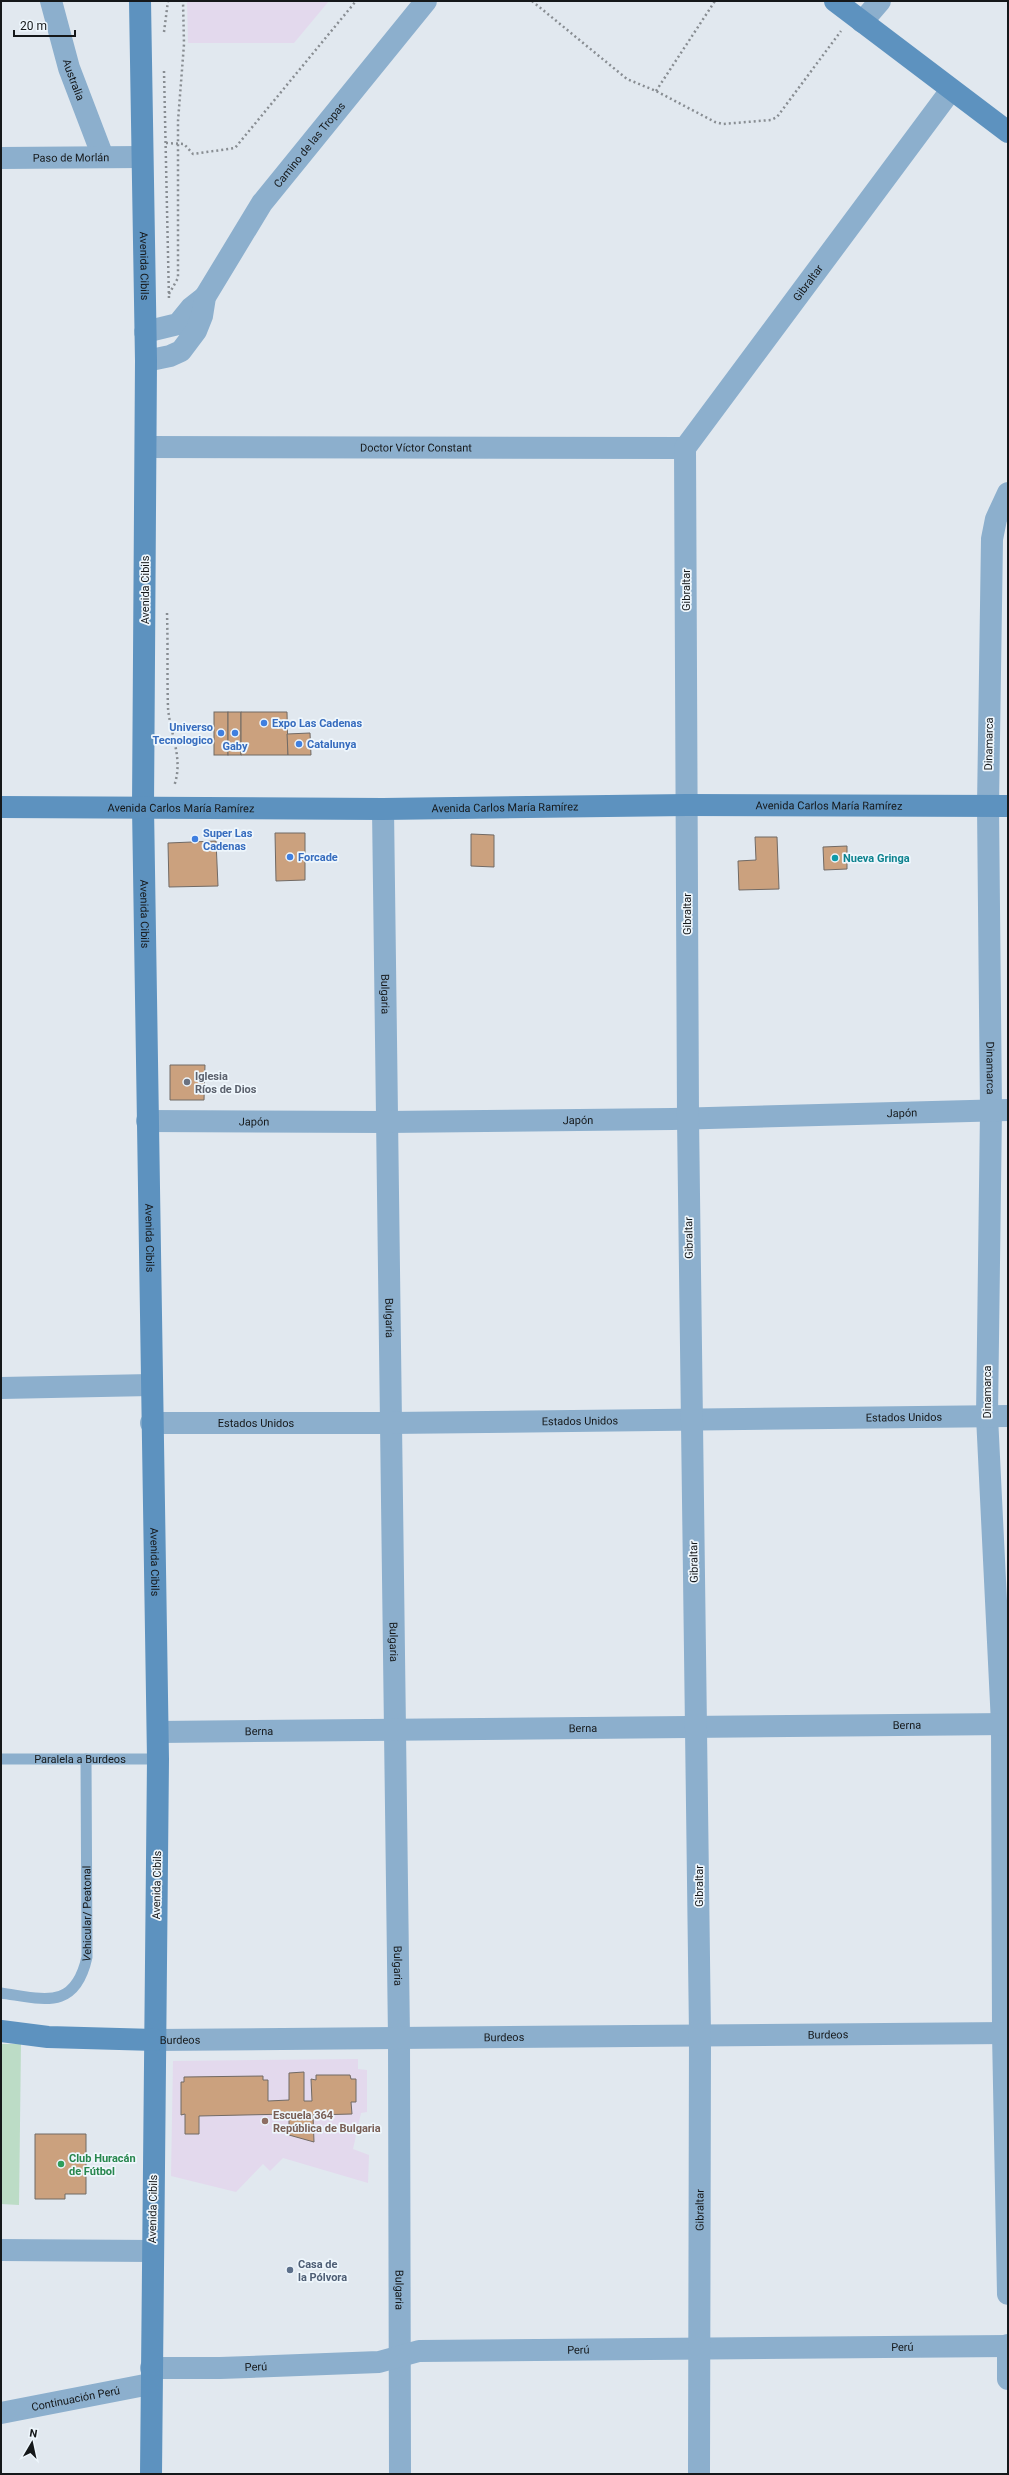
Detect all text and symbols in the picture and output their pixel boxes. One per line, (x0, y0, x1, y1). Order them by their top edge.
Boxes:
scale bar (14, 12, 75, 38)
text: 20 m (20, 19, 47, 33)
street label: Australia (60, 58, 87, 102)
street label: Camino de las Tropas (271, 99, 348, 190)
street label: Paso de Morlán (33, 151, 109, 164)
street label: Avenida Cibils (137, 231, 151, 301)
street label: Gibraltar (790, 262, 826, 303)
street label: Doctor Víctor Constant (360, 441, 472, 454)
street label: Avenida Cibils (139, 555, 152, 624)
street label: Gibraltar (680, 569, 693, 611)
place label: Expo Las Cadenas (272, 717, 362, 730)
street label: Dinamarca (982, 717, 996, 771)
marker: Expo Las Cadenas (259, 718, 269, 728)
place label: Universo Tecnologico (152, 721, 213, 747)
marker: Universo Tecnologico (216, 728, 226, 738)
marker: Gaby (230, 728, 240, 738)
place label: Catalunya (307, 738, 356, 751)
marker: Catalunya (294, 739, 304, 749)
place label: Gaby (222, 740, 248, 753)
street label: Avenida Carlos María Ramírez (755, 799, 903, 812)
street label: Avenida Carlos María Ramírez (431, 800, 579, 815)
street label: Avenida Carlos María Ramírez (108, 801, 255, 815)
place label: Super Las Cadenas (203, 827, 253, 853)
marker: Super Las Cadenas (190, 834, 200, 844)
place label: Forcade (298, 851, 338, 864)
marker: Forcade (285, 852, 295, 862)
place label: Nueva Gringa (843, 852, 910, 865)
marker: Nueva Gringa (830, 853, 840, 863)
street label: Avenida Cibils (138, 879, 152, 949)
street label: Gibraltar (681, 893, 694, 935)
street label: Bulgaria (379, 974, 392, 1014)
street label: Dinamarca (984, 1041, 997, 1095)
place label: Iglesia Ríos de Dios (195, 1070, 257, 1096)
marker: Iglesia Ríos de Dios (182, 1077, 192, 1087)
street label: Japón (886, 1106, 917, 1120)
street label: Japón (563, 1113, 593, 1127)
street label: Japón (239, 1115, 269, 1128)
street label: Avenida Cibils (143, 1203, 157, 1273)
street label: Gibraltar (682, 1217, 696, 1259)
street label: Bulgaria (383, 1298, 396, 1338)
street label: Dinamarca (981, 1366, 994, 1418)
street label: Estados Unidos (866, 1410, 943, 1424)
street label: Estados Unidos (542, 1414, 619, 1428)
street label: Estados Unidos (218, 1417, 295, 1430)
street label: Avenida Cibils (148, 1527, 162, 1597)
street label: Gibraltar (687, 1541, 701, 1583)
street label: Bulgaria (387, 1622, 401, 1662)
street label: Berna (893, 1718, 921, 1732)
street label: Berna (569, 1721, 597, 1735)
street label: Berna (245, 1724, 273, 1738)
street label: Paralela a Burdeos (34, 1753, 126, 1766)
street label: Avenida Cibils (150, 1850, 164, 1919)
street label: Vehicular/ Peatonal (80, 1865, 94, 1963)
street label: Gibraltar (693, 1865, 706, 1907)
street label: Bulgaria (391, 1946, 405, 1986)
street label: Burdeos (808, 2028, 849, 2041)
street label: Burdeos (484, 2030, 525, 2044)
street label: Burdeos (160, 2033, 201, 2046)
place label: Escuela 364 República de Bulgaria (273, 2109, 381, 2135)
marker: Escuela 364 República de Bulgaria (260, 2116, 270, 2126)
place label: Club Huracán de Fútbol (69, 2152, 136, 2178)
marker: Club Huracán de Fútbol (56, 2159, 66, 2169)
street label: Avenida Cibils (146, 2174, 160, 2243)
street label: Gibraltar (693, 2189, 706, 2231)
place label: Casa de la Pólvora (298, 2258, 347, 2284)
marker: Casa de la Pólvora (285, 2265, 295, 2275)
street label: Bulgaria (393, 2270, 406, 2310)
street label: Perú (891, 2340, 914, 2353)
street label: Perú (567, 2343, 590, 2356)
street label: Perú (244, 2360, 267, 2374)
street label: Continuación Perú (30, 2383, 121, 2413)
north arrow (12, 2423, 52, 2463)
text: N (29, 2427, 39, 2441)

